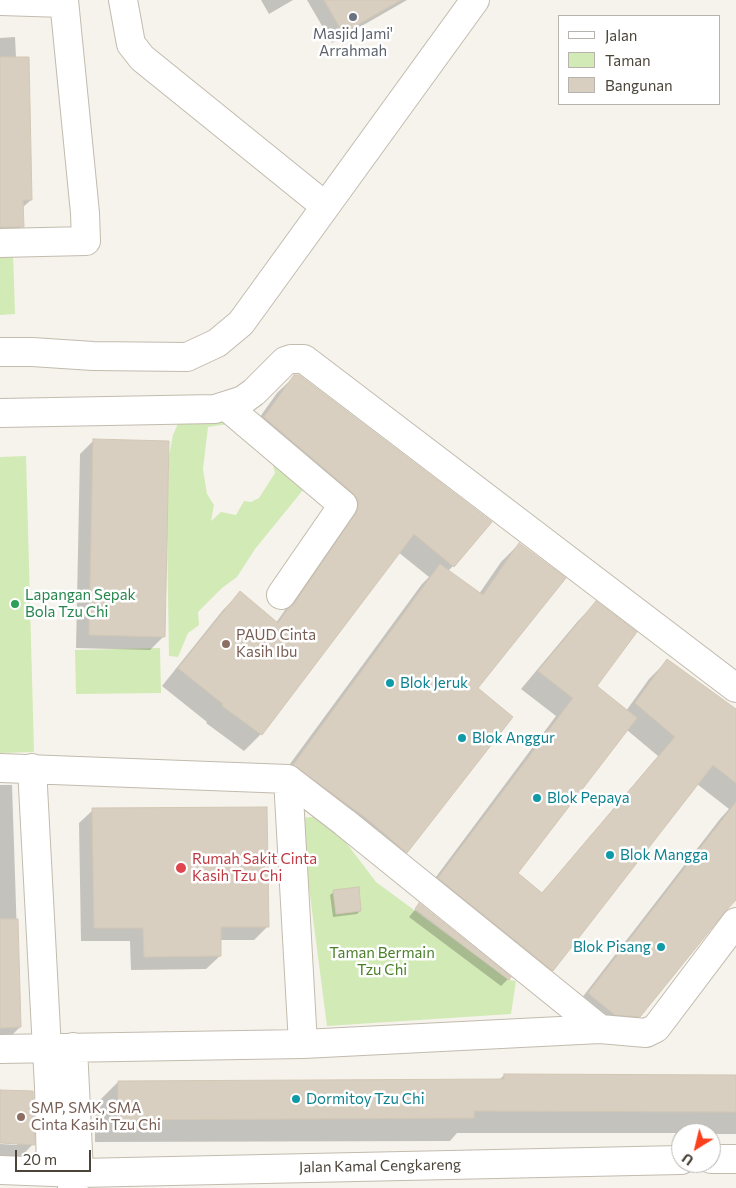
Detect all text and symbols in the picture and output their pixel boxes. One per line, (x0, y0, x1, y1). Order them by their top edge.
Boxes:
marker: Masjid Jami' Arrahmah (347, 11, 359, 23)
legend (558, 15, 721, 105)
place label: Masjid Jami' Arrahmah (313, 25, 393, 60)
text: Jalan (605, 26, 637, 44)
text: Taman (605, 51, 651, 69)
text: Bangunan (605, 76, 673, 94)
place label: Lapangan Sepak Bola Tzu Chi (25, 586, 136, 621)
marker: Lapangan Sepak Bola Tzu Chi (9, 598, 21, 610)
place label: PAUD Cinta Kasih Ibu (236, 626, 316, 661)
marker: PAUD Cinta Kasih Ibu (220, 638, 232, 650)
place label: Blok Jeruk (400, 674, 468, 692)
marker: Blok Jeruk (384, 677, 396, 689)
place label: Blok Anggur (472, 729, 555, 747)
marker: Blok Anggur (456, 732, 468, 744)
place label: Blok Pepaya (547, 789, 630, 807)
marker: Blok Pepaya (531, 792, 543, 804)
place label: Blok Mangga (620, 846, 708, 864)
marker: Blok Mangga (604, 849, 616, 861)
place label: Rumah Sakit Cinta Kasih Tzu Chi (192, 850, 317, 885)
marker: Rumah Sakit Cinta Kasih Tzu Chi (174, 861, 188, 875)
place label: Blok Pisang (573, 938, 651, 956)
marker: Blok Pisang (655, 941, 667, 953)
park label: Taman Bermain Tzu Chi (329, 944, 435, 979)
place label: Dormitoy Tzu Chi (306, 1090, 425, 1108)
marker: Dormitoy Tzu Chi (290, 1093, 302, 1105)
place label: SMP, SMK, SMA Cinta Kasih Tzu Chi (31, 1099, 161, 1134)
marker: SMP, SMK, SMA Cinta Kasih Tzu Chi (15, 1111, 27, 1123)
north arrow (671, 1123, 721, 1173)
scale bar (18, 1140, 94, 1172)
text: 20 m (23, 1150, 57, 1168)
text: U (678, 1150, 697, 1170)
street label: Jalan Kamal Cengkareng (299, 1156, 461, 1176)

